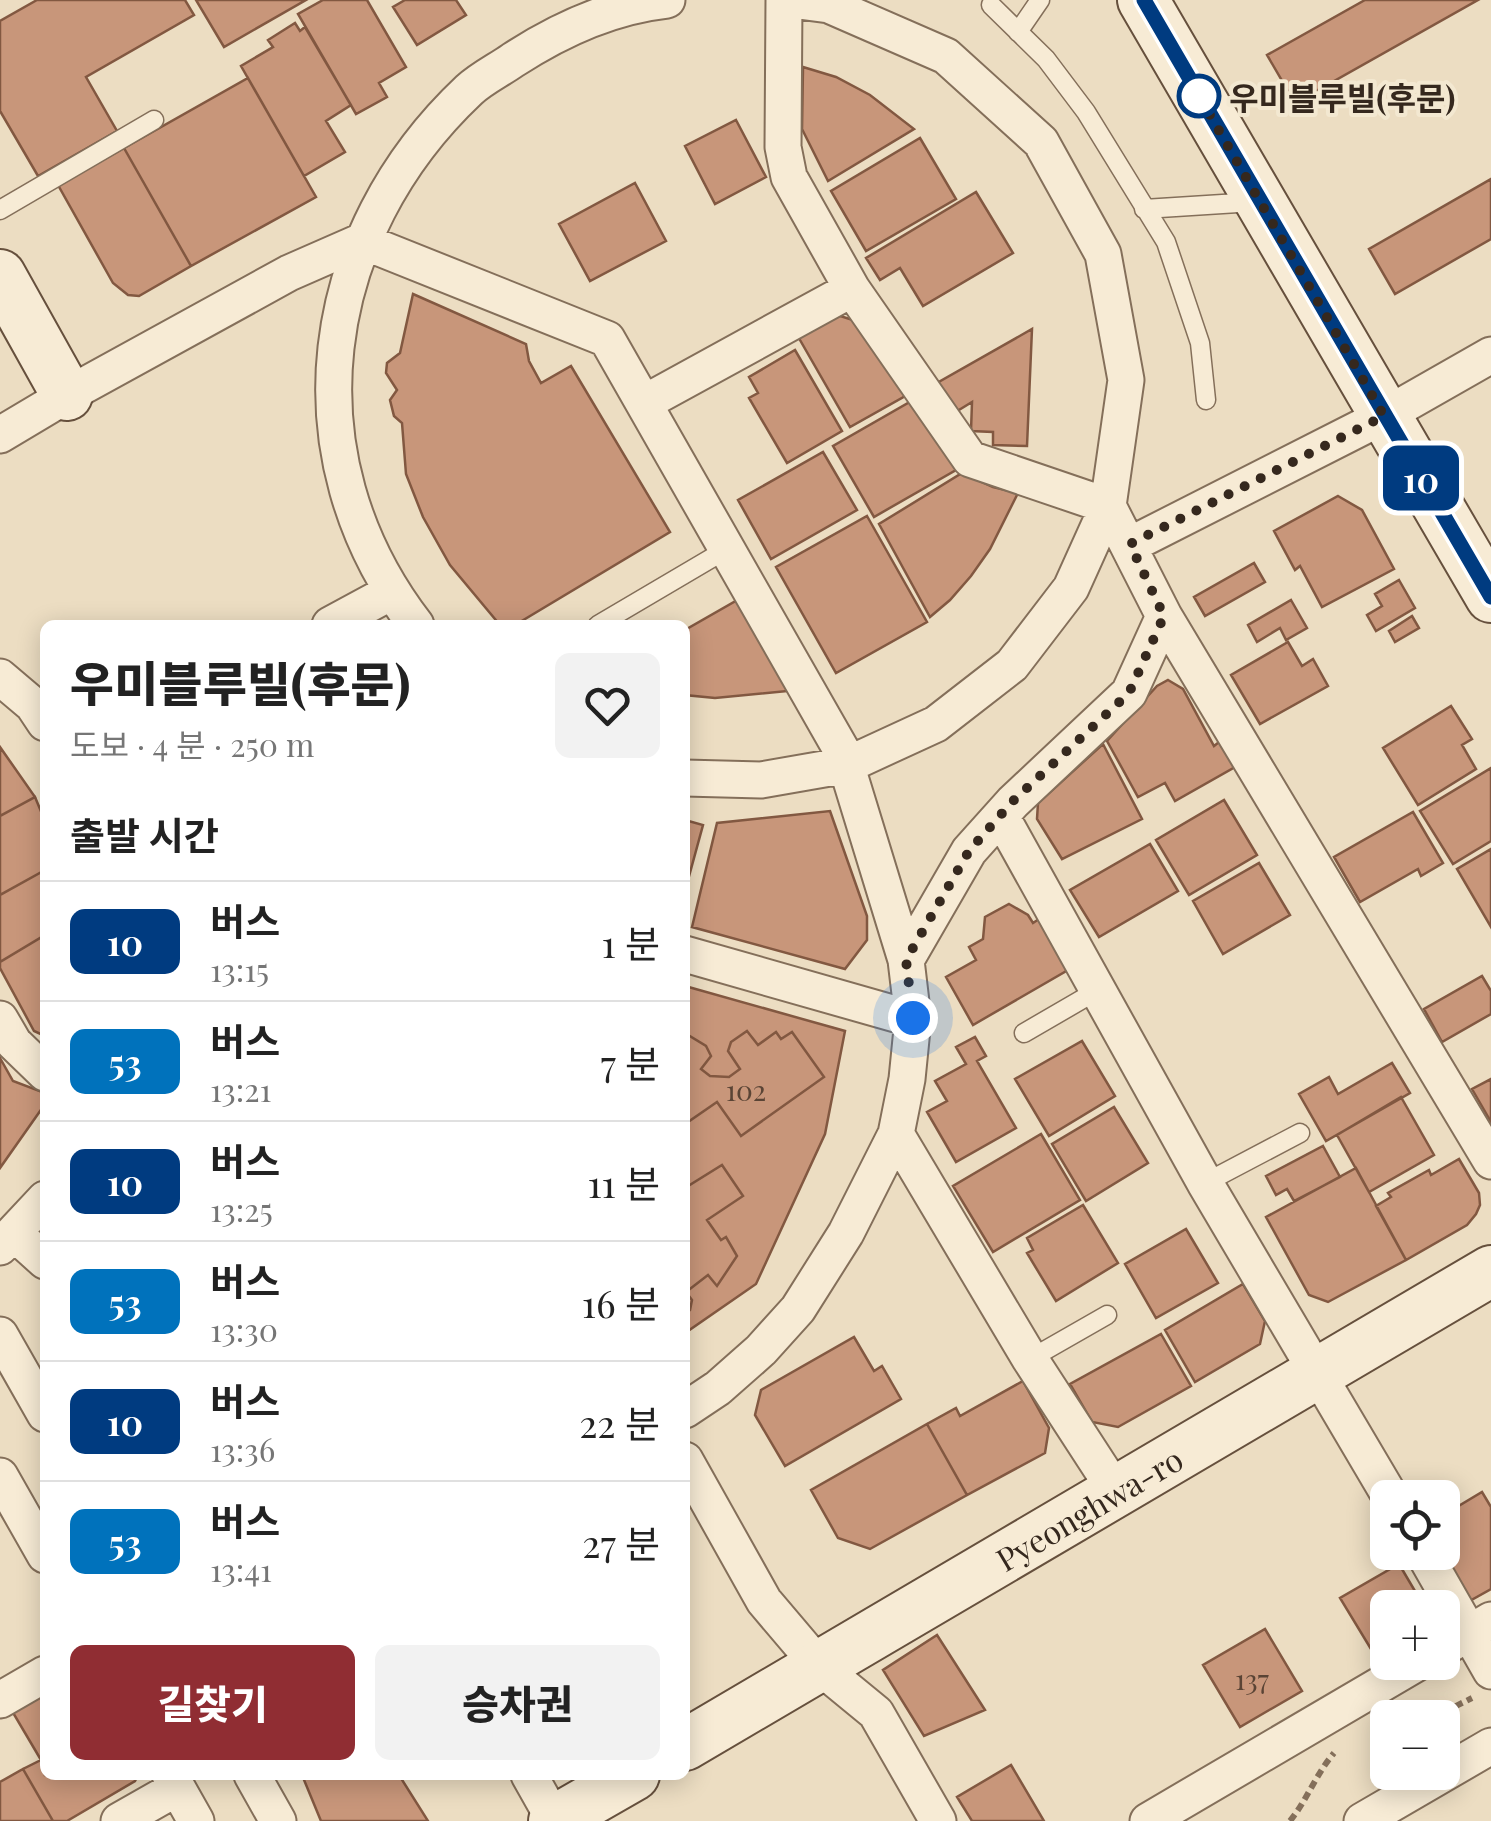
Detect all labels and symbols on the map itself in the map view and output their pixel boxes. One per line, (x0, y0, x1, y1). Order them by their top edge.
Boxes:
marker: 우미블루빌(후문) (1178, 75, 1220, 117)
place label: 우미블루빌(후문) (1229, 75, 1455, 118)
line badge: 10 (1376, 446, 1466, 510)
your location (888, 993, 938, 1043)
house number: 102 (726, 1071, 766, 1108)
street label: Pyeonghwa-ro (987, 1436, 1190, 1579)
house number: 137 (1235, 1660, 1270, 1697)

